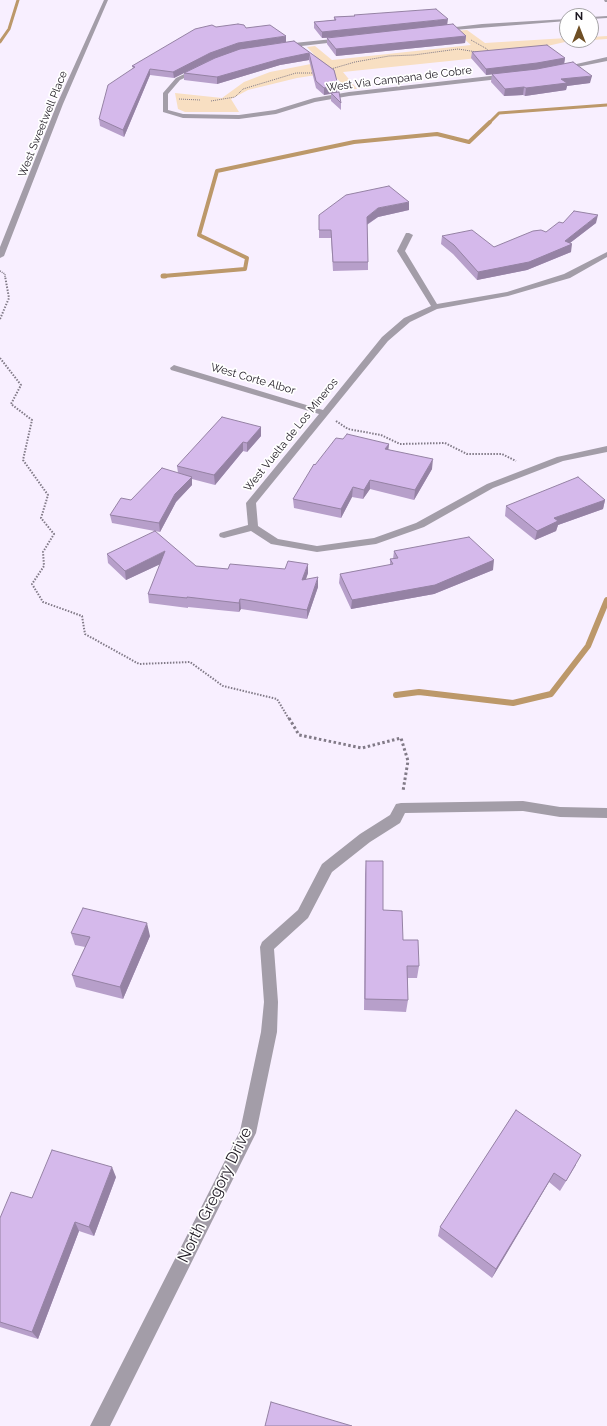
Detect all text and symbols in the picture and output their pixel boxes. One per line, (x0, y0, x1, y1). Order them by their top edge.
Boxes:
north arrow (559, 8, 599, 48)
text: N (575, 10, 583, 23)
street label: West Via Campana de Cobre (326, 64, 472, 94)
street label: West Sweetwell Place (16, 69, 70, 179)
street label: West Corte Albor (209, 361, 297, 397)
street label: West Vuelta de Los Mineros (241, 376, 341, 494)
street label: North Gregory Drive (174, 1124, 256, 1266)

